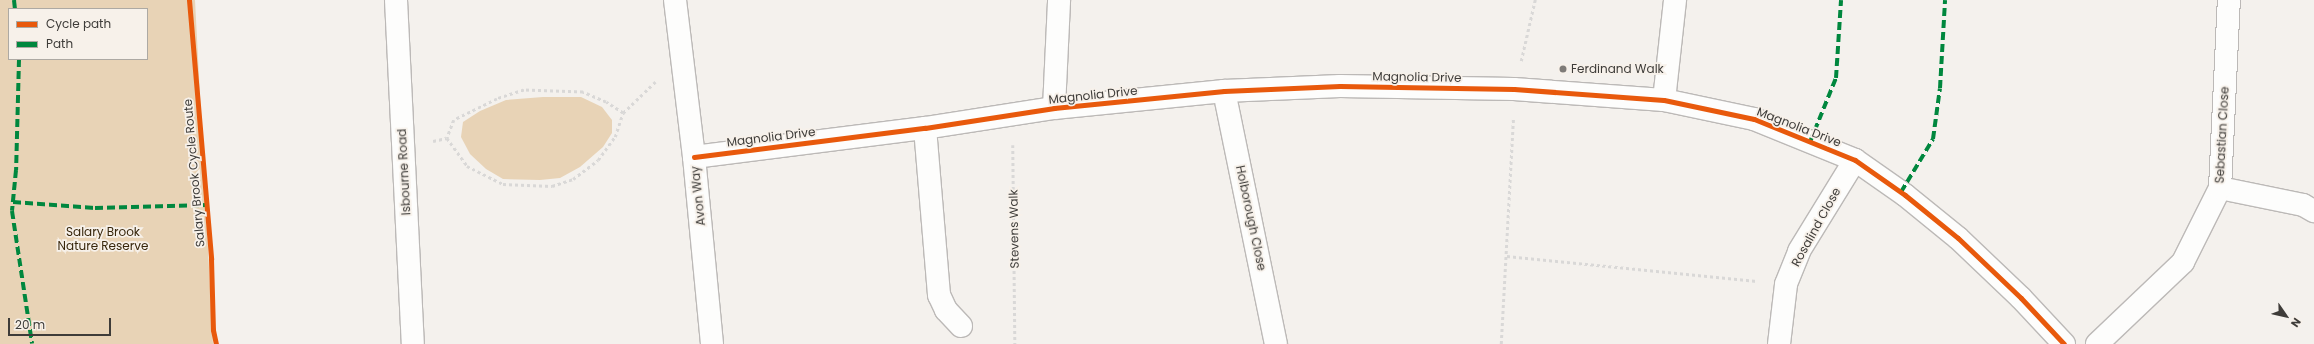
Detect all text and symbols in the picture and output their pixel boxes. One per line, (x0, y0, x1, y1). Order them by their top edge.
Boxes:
legend (8, 8, 148, 60)
text: Cycle path (46, 15, 111, 32)
text: Path (46, 35, 73, 52)
place label: Ferdinand Walk (1571, 62, 1664, 76)
marker: Ferdinand Walk (1558, 64, 1568, 74)
street label: Magnolia Drive (1372, 69, 1462, 85)
street label: Magnolia Drive (1048, 83, 1138, 107)
street label: Sebastian Close (2212, 86, 2232, 184)
street label: Salary Brook Cycle Route (180, 98, 208, 248)
street label: Magnolia Drive (1755, 104, 1843, 150)
street label: Magnolia Drive (726, 124, 816, 150)
street label: Isbourne Road (395, 128, 413, 216)
street label: Holborough Close (1233, 164, 1269, 272)
street label: Avon Way (688, 165, 708, 227)
street label: Rosalind Close (1788, 185, 1844, 269)
street label: Stevens Walk (1006, 189, 1022, 269)
park label: Salary Brook Nature Reserve (58, 225, 148, 253)
north arrow (2266, 296, 2306, 336)
scale bar (10, 310, 113, 336)
text: N (2287, 315, 2305, 331)
text: 20 m (15, 316, 45, 333)

